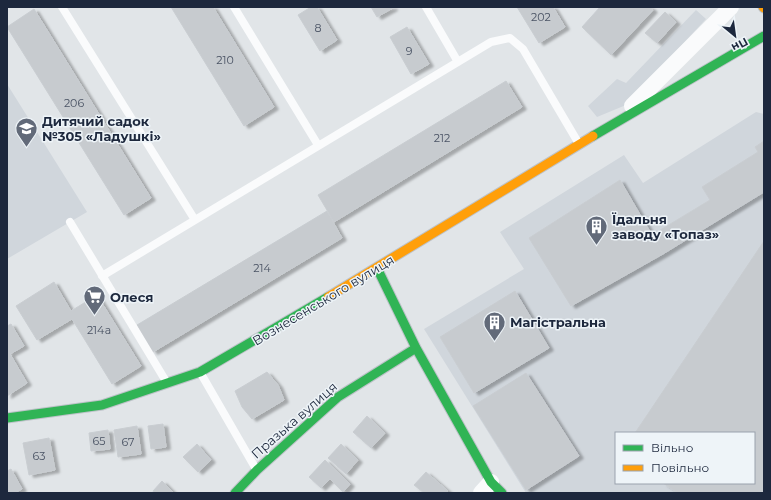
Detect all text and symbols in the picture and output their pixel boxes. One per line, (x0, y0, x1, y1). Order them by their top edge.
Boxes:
house number: 202 (531, 10, 551, 24)
north arrow (715, 16, 755, 56)
house number: 8 (314, 21, 322, 35)
text: Пн (729, 35, 750, 55)
house number: 9 (406, 44, 413, 58)
house number: 210 (216, 53, 234, 67)
house number: 206 (64, 96, 84, 110)
place label: Дитячий садок №305 «Ладушкі» (42, 113, 161, 144)
school or university icon: Дитячий садок №305 «Ладушкі» (14, 115, 40, 148)
house number: 212 (434, 131, 450, 145)
place label: Їдальня заводу «Топаз» (611, 211, 719, 242)
building icon: Їдальня заводу «Топаз» (583, 213, 609, 246)
street label: Вознесенського вулиця (249, 251, 397, 349)
house number: 214 (253, 261, 271, 275)
supermarket icon: Олеся (81, 284, 107, 317)
place label: Олеся (110, 289, 153, 305)
building icon: Магістральна (481, 309, 507, 342)
place label: Магістральна (510, 314, 606, 330)
house number: 214а (87, 323, 111, 337)
street label: Празька вулиця (248, 378, 340, 462)
legend (615, 432, 755, 484)
house number: 65 (93, 434, 105, 448)
house number: 67 (121, 435, 135, 449)
text: Вільно (651, 440, 694, 455)
house number: 63 (33, 449, 45, 463)
text: Повільно (651, 460, 710, 475)

